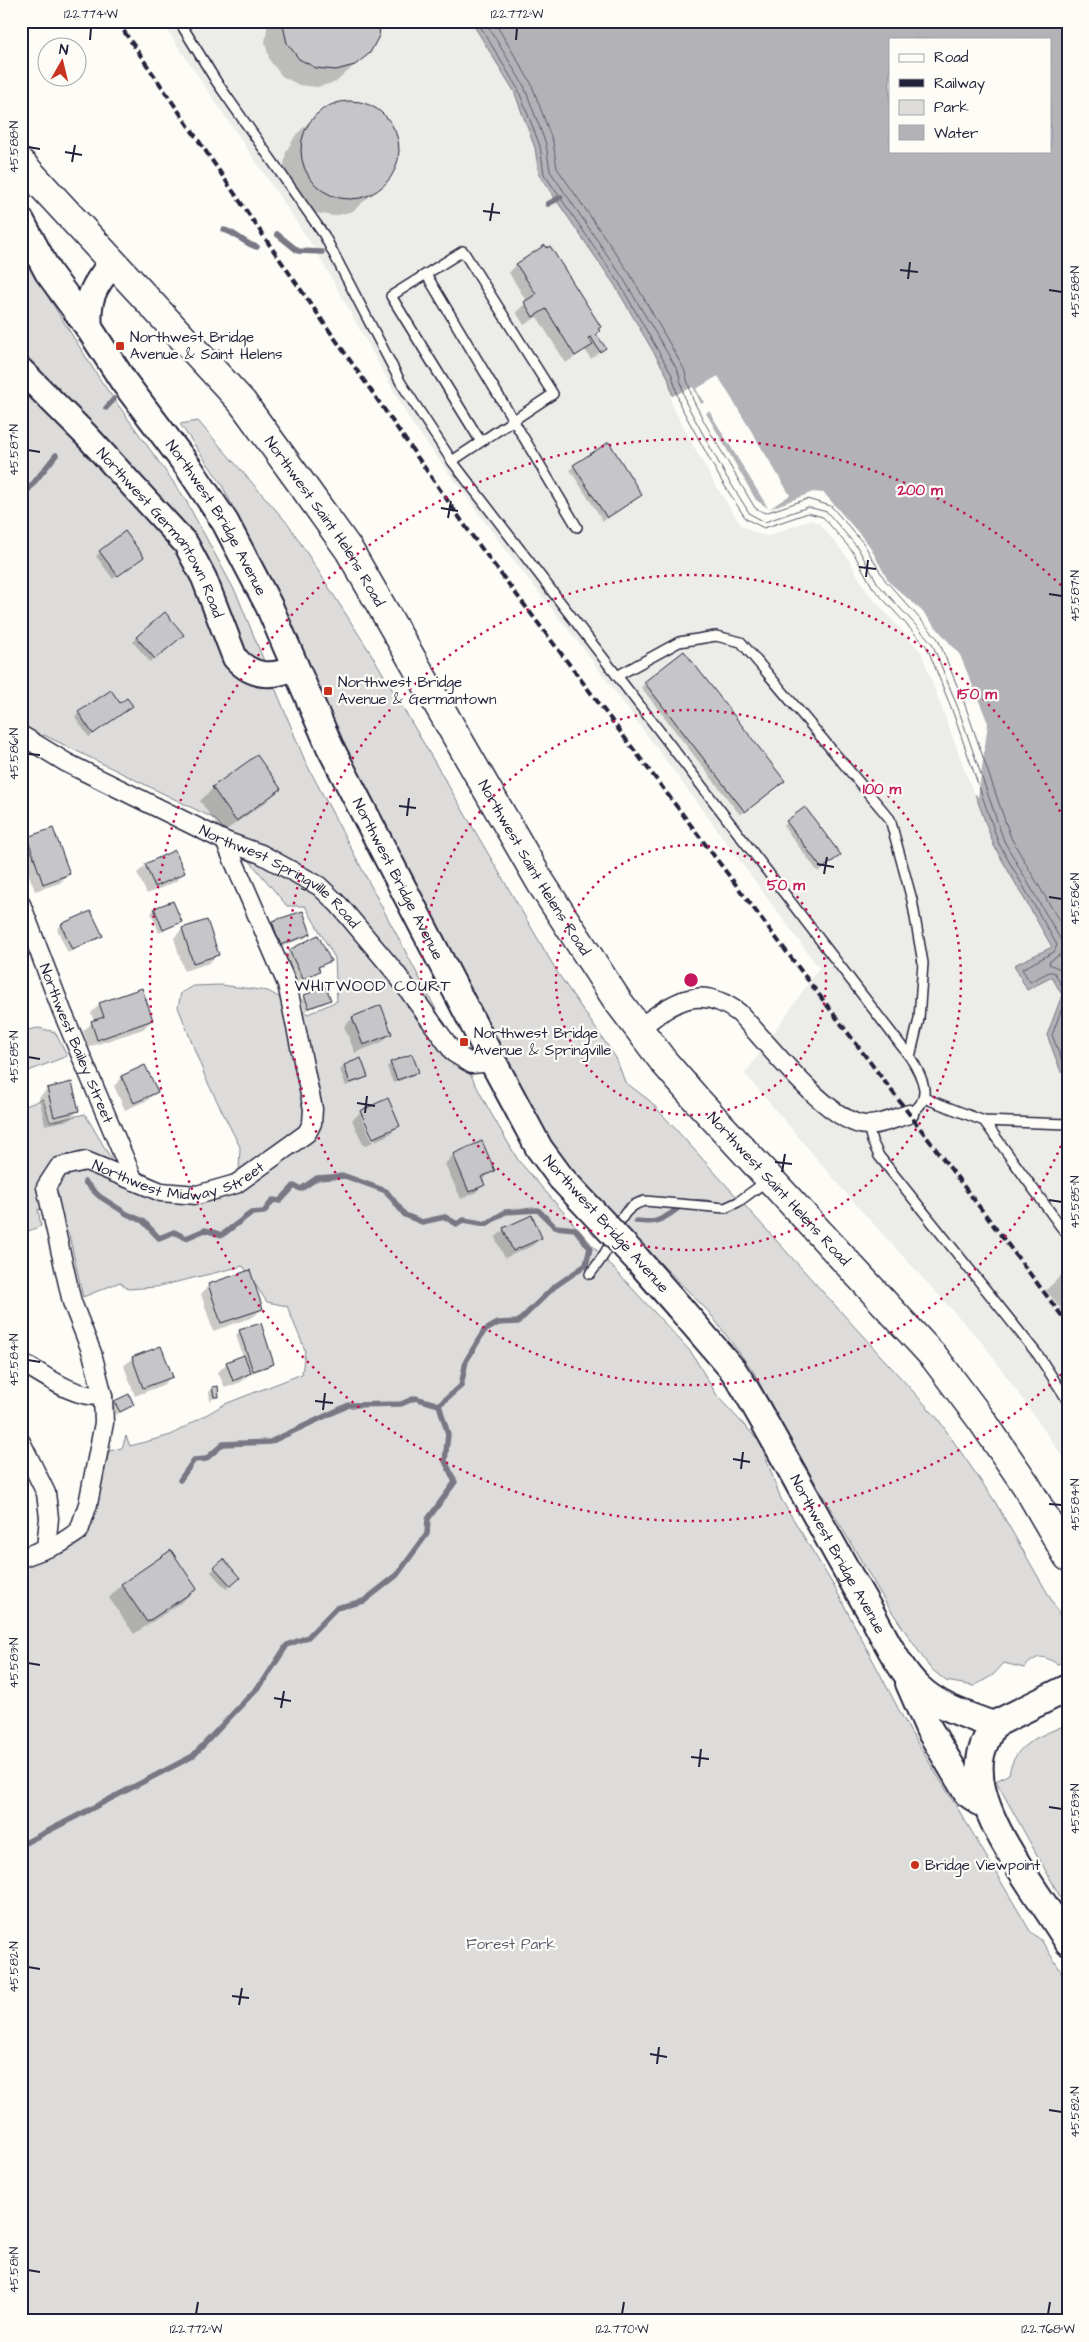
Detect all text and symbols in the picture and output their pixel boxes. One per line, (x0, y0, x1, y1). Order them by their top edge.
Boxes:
text: 122.774°W (64, 6, 119, 23)
text: 122.772°W (491, 6, 544, 23)
north arrow (38, 38, 88, 88)
legend (889, 38, 1052, 152)
text: N (58, 40, 70, 61)
text: Road (934, 47, 969, 68)
text: Railway (934, 73, 985, 95)
text: Park (934, 97, 969, 118)
text: 45.588°N (6, 120, 23, 173)
text: Water (934, 123, 978, 144)
text: 45.588°N (1067, 265, 1084, 318)
place label: Northwest Bridge Avenue & Saint Helens (130, 327, 283, 365)
marker: Northwest Bridge Avenue & Saint Helens (114, 340, 126, 352)
text: 45.587°N (6, 423, 23, 476)
street label: Northwest Saint Helens Road (260, 432, 390, 611)
street label: Northwest Bridge Avenue (161, 435, 272, 599)
street label: Northwest Germantown Road (92, 443, 229, 621)
text: 200 m (896, 480, 943, 501)
text: 45.587°N (1067, 569, 1084, 622)
place label: Northwest Bridge Avenue & Germantown (338, 672, 497, 710)
text: 150 m (957, 684, 997, 705)
marker: Northwest Bridge Avenue & Germantown (322, 685, 334, 697)
text: 45.586°N (6, 727, 23, 780)
street label: Northwest Saint Helens Road (473, 776, 596, 960)
text: 100 m (863, 779, 902, 800)
street label: Northwest Bridge Avenue (348, 794, 449, 963)
street label: Northwest Springville Road (196, 819, 365, 933)
text: 45.586°N (1067, 872, 1084, 925)
text: 50 m (767, 875, 805, 896)
street label: Northwest Bailey Street (34, 960, 119, 1127)
centre of rings (682, 971, 700, 989)
district label: WHITWOOD COURT (295, 975, 451, 997)
place label: Northwest Bridge Avenue & Springville (474, 1023, 611, 1062)
text: 45.585°N (6, 1030, 23, 1084)
marker: Northwest Bridge Avenue & Springville (458, 1036, 470, 1048)
street label: Northwest Saint Helens Road (703, 1107, 855, 1270)
street label: Northwest Bridge Avenue (538, 1150, 674, 1298)
street label: Northwest Midway Street (86, 1152, 268, 1170)
text: Northwest Midway Street (89, 1154, 268, 1206)
text: 45.585°N (1067, 1175, 1084, 1229)
text: 45.584°N (6, 1333, 23, 1386)
street label: Northwest Bridge Avenue (785, 1471, 891, 1637)
text: 45.584°N (1067, 1478, 1084, 1531)
text: 45.583°N (6, 1637, 23, 1688)
text: 45.583°N (1067, 1783, 1084, 1834)
place label: Bridge Viewpoint (925, 1855, 1040, 1877)
marker: Bridge Viewpoint (909, 1859, 921, 1871)
park label: Forest Park (466, 1934, 556, 1955)
text: 45.582°N (6, 1941, 23, 1993)
text: 45.582°N (1067, 2086, 1084, 2138)
text: 45.581°N (6, 2246, 23, 2293)
text: 122.772°W (170, 2321, 223, 2338)
text: 122.770°W (595, 2321, 649, 2338)
text: 122.768°W (1021, 2321, 1075, 2338)

